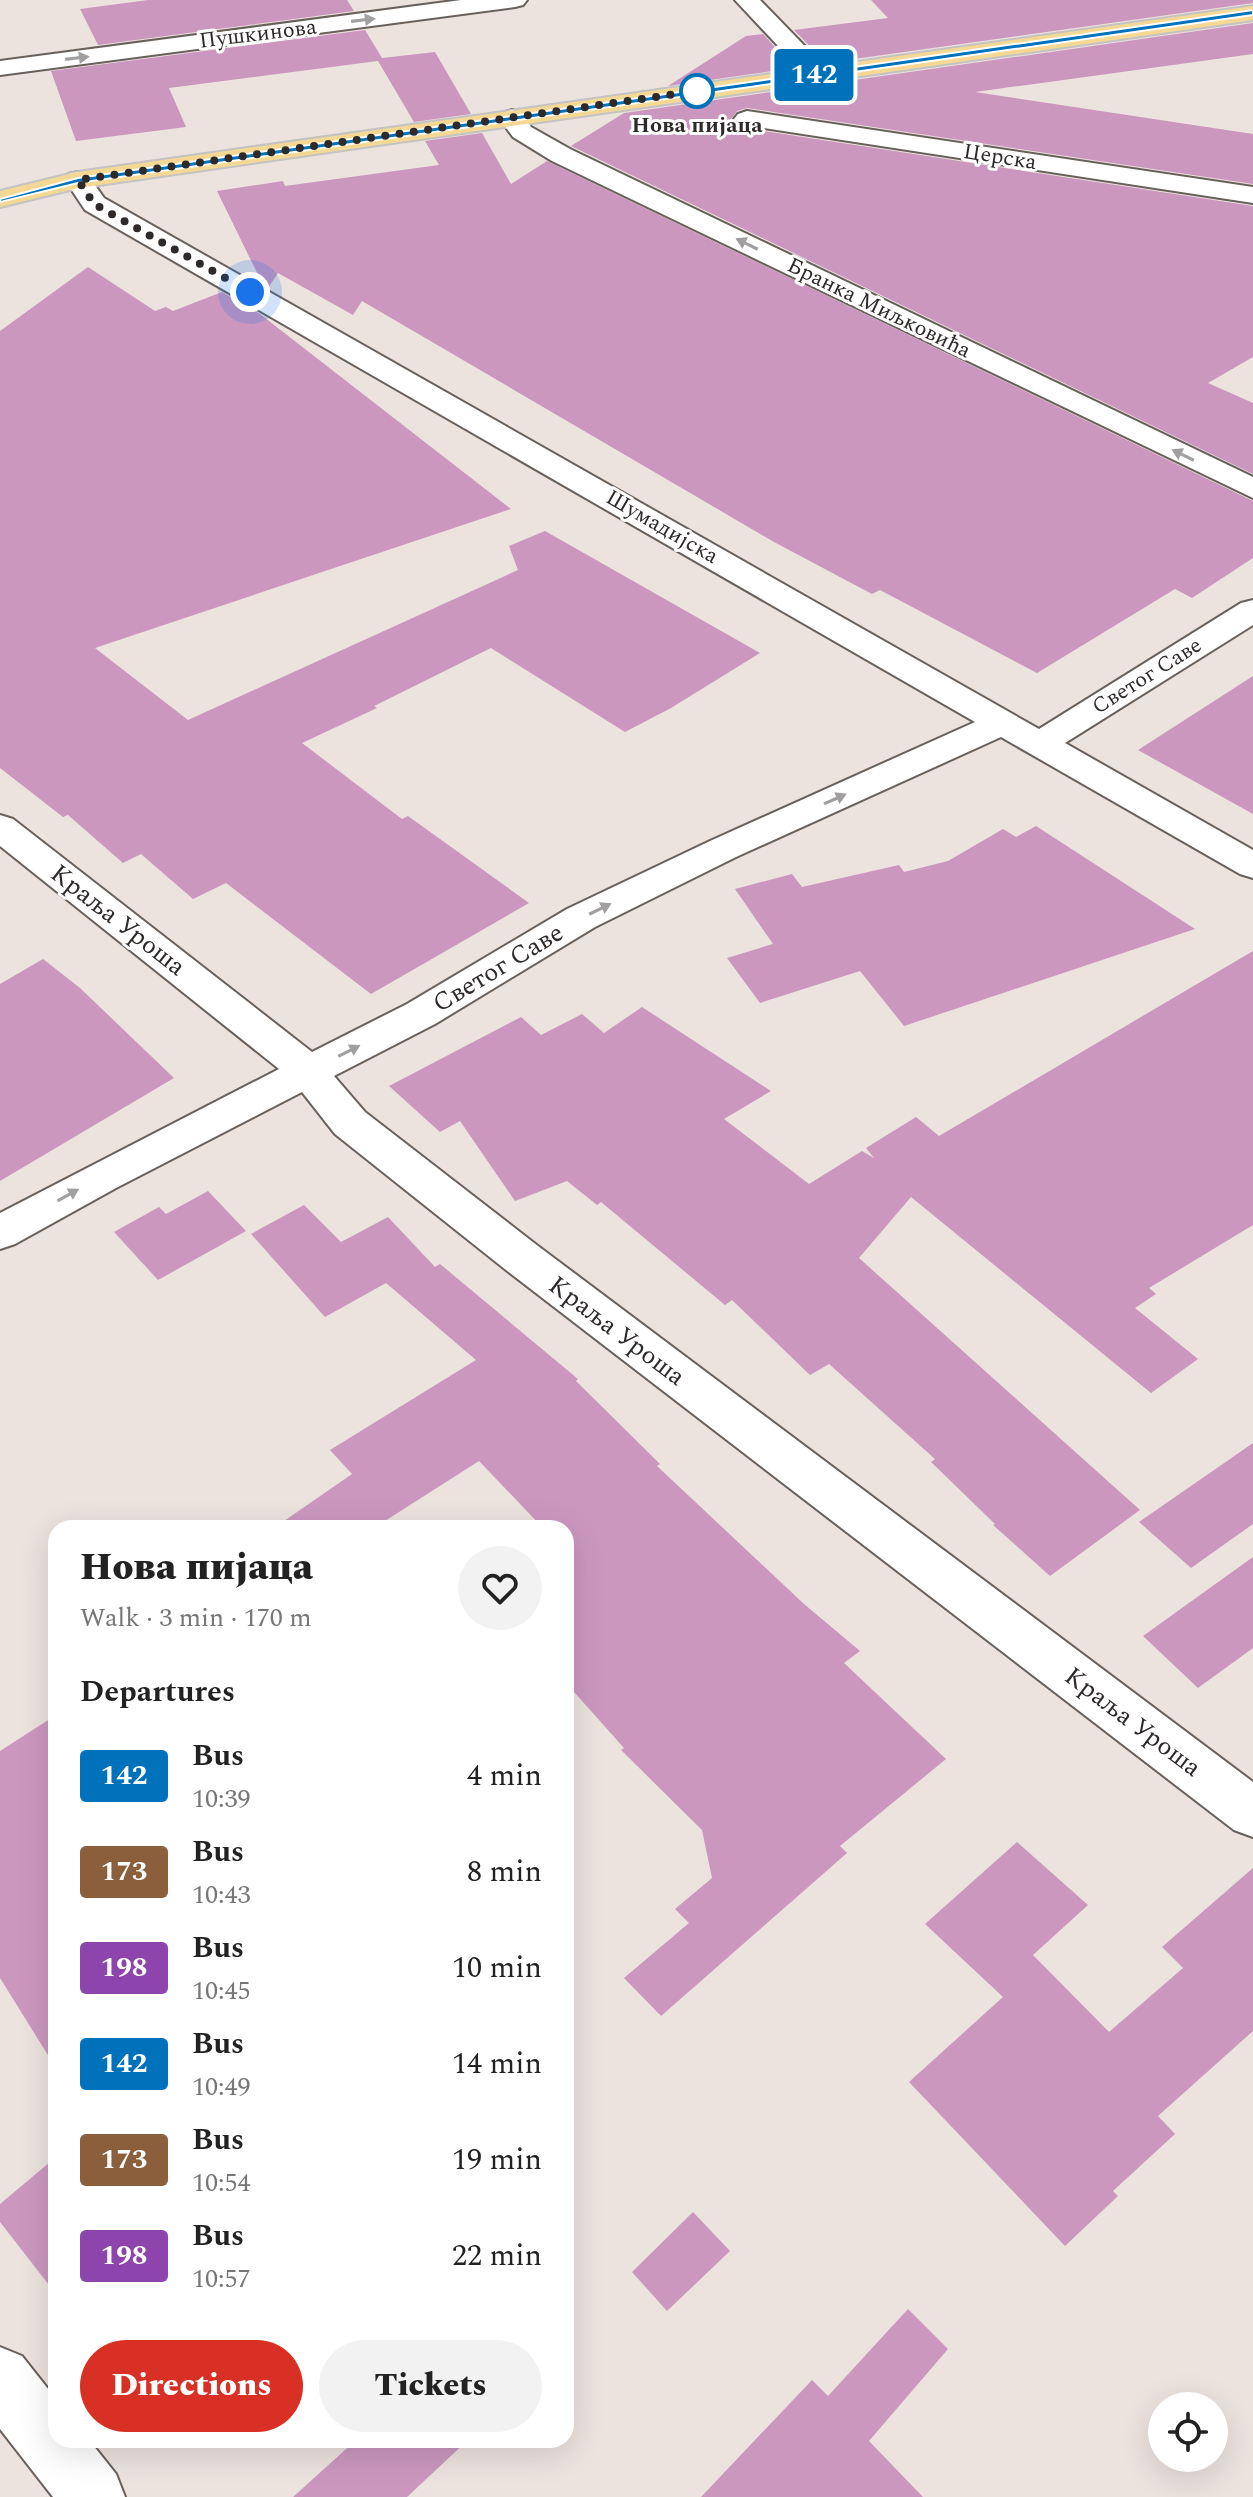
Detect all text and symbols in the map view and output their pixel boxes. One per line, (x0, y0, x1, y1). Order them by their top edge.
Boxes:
street label: Пушкинова (197, 10, 319, 58)
one-way arrow (351, 13, 376, 26)
line badge: 142 (768, 49, 860, 101)
one-way arrow (65, 51, 90, 64)
text: 142 (790, 53, 838, 96)
marker: Нова пијаца (680, 74, 714, 108)
place label: Нова пијаца (631, 109, 763, 142)
street label: Церска (961, 135, 1039, 179)
one-way arrow (735, 237, 758, 251)
street label: Бранка Миљковића (781, 249, 977, 367)
your location (230, 272, 270, 312)
one-way arrow (1171, 448, 1194, 462)
street label: Шумадијска (599, 481, 725, 573)
street label: Светог Саве (1086, 629, 1208, 723)
one-way arrow (823, 792, 847, 806)
street label: Краља Уроша (41, 854, 195, 986)
one-way arrow (588, 902, 611, 916)
street label: Светог Саве (425, 913, 571, 1023)
one-way arrow (338, 1044, 361, 1057)
one-way arrow (57, 1188, 79, 1202)
street label: Краља Уроша (540, 1266, 694, 1396)
text: Нова пијаца (80, 1539, 313, 1597)
button: heart (458, 1546, 542, 1630)
text: Walk · 3 min · 170 m (80, 1598, 312, 1638)
street label: Краља Уроша (1056, 1657, 1210, 1787)
text: Departures (80, 1669, 235, 1715)
text: Bus (192, 1733, 244, 1779)
text: 4 min (467, 1753, 542, 1799)
text: 142 (100, 1754, 148, 1797)
text: 10:39 (192, 1779, 251, 1819)
text: Bus (192, 1829, 244, 1875)
text: 8 min (467, 1849, 542, 1895)
text: 173 (100, 1850, 148, 1893)
text: 10:43 (192, 1875, 251, 1915)
text: Bus (192, 1925, 244, 1971)
text: 10 min (452, 1945, 542, 1991)
text: 198 (100, 1946, 148, 1989)
text: 10:45 (192, 1971, 251, 2011)
text: Bus (192, 2021, 244, 2067)
text: 14 min (452, 2041, 542, 2087)
text: 142 (100, 2042, 148, 2085)
text: 10:49 (192, 2067, 251, 2107)
text: Bus (192, 2117, 244, 2163)
text: 19 min (452, 2137, 542, 2183)
text: 173 (100, 2138, 148, 2181)
text: 10:54 (192, 2163, 251, 2203)
text: Bus (192, 2213, 244, 2259)
text: 22 min (452, 2233, 542, 2279)
text: 198 (100, 2234, 148, 2277)
text: 10:57 (192, 2259, 251, 2299)
button: Directions (80, 2340, 303, 2432)
button: Tickets (319, 2340, 542, 2432)
map controls (1148, 2392, 1228, 2472)
button: locate (1148, 2392, 1228, 2472)

